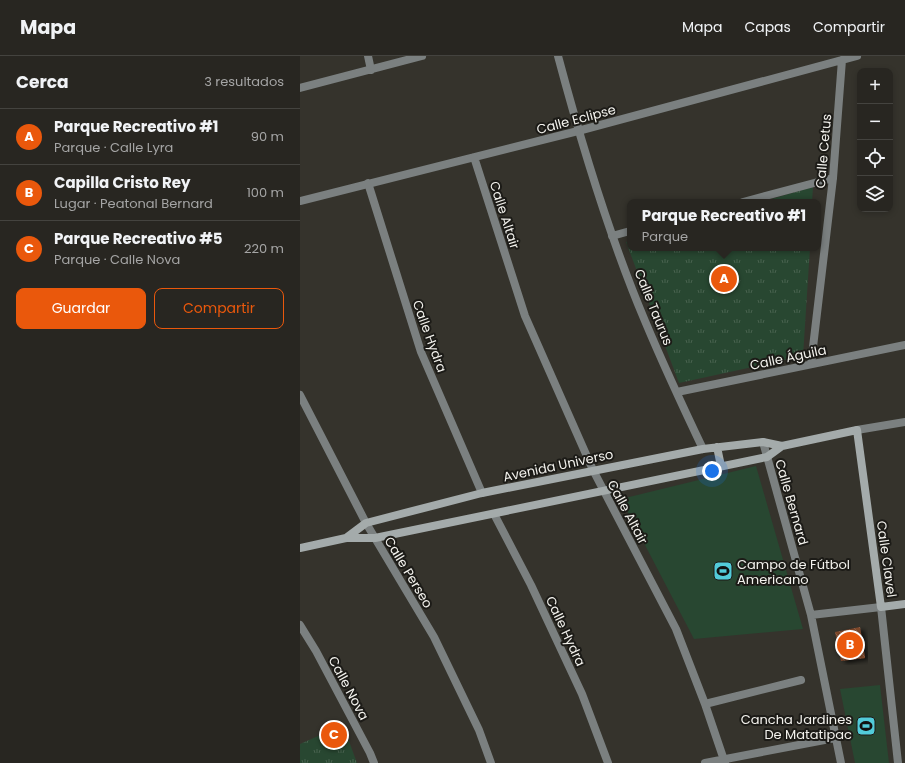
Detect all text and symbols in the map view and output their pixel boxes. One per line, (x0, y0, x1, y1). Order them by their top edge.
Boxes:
text: Mapa (20, 14, 76, 41)
text: Mapa (682, 17, 722, 37)
text: Capas (744, 17, 791, 37)
text: Compartir (813, 17, 885, 37)
map controls (857, 68, 893, 212)
button: + (857, 68, 893, 104)
text: Cerca (16, 70, 69, 94)
text: 3 resultados (204, 72, 284, 91)
street label: Calle Eclipse (534, 100, 618, 139)
button: − (857, 104, 893, 140)
street label: Calle Cetus (811, 113, 836, 189)
text: Parque Recreativo #1 (54, 116, 218, 137)
text: A (24, 127, 34, 146)
text: 90 m (251, 127, 284, 146)
text: Parque · Calle Lyra (54, 138, 173, 157)
button: locate (857, 140, 893, 176)
text: Capilla Cristo Rey (54, 172, 190, 193)
button: layers (857, 176, 893, 212)
street label: Calle Altair (485, 179, 524, 252)
text: B (25, 183, 33, 202)
text: 100 m (247, 183, 284, 202)
text: Lugar · Peatonal Bernard (54, 194, 213, 213)
popup (627, 199, 821, 251)
text: Parque Recreativo #1 (642, 205, 806, 226)
text: Parque (642, 227, 688, 246)
text: Parque Recreativo #5 (54, 228, 223, 249)
text: C (24, 239, 34, 258)
text: 220 m (244, 239, 284, 258)
text: Parque · Calle Nova (54, 250, 180, 269)
pin: A (711, 264, 737, 294)
street label: Calle Taurus (630, 266, 678, 348)
button: Guardar (16, 288, 146, 329)
button: Compartir (154, 288, 284, 329)
street label: Calle Hydra (408, 297, 451, 375)
street label: Calle Águila (748, 340, 828, 375)
street label: Avenida Universo (501, 445, 615, 486)
street label: Calle Bernard (770, 457, 813, 547)
your location (702, 461, 722, 481)
street label: Calle Altair (603, 477, 653, 548)
street label: Calle Clavel (872, 519, 901, 599)
street label: Calle Perseo (380, 533, 437, 612)
place label: Campo de Fútbol Americano (737, 555, 850, 589)
sports icon: Campo de Fútbol Americano (712, 560, 734, 582)
street label: Calle Hydra (541, 593, 590, 669)
pin: B (837, 630, 863, 660)
street label: Calle Nova (324, 653, 373, 724)
place label: Cancha Jardines De Matatipac (741, 710, 852, 744)
sports icon: Cancha Jardines De Matatipac (855, 715, 877, 737)
pin: C (321, 720, 347, 750)

